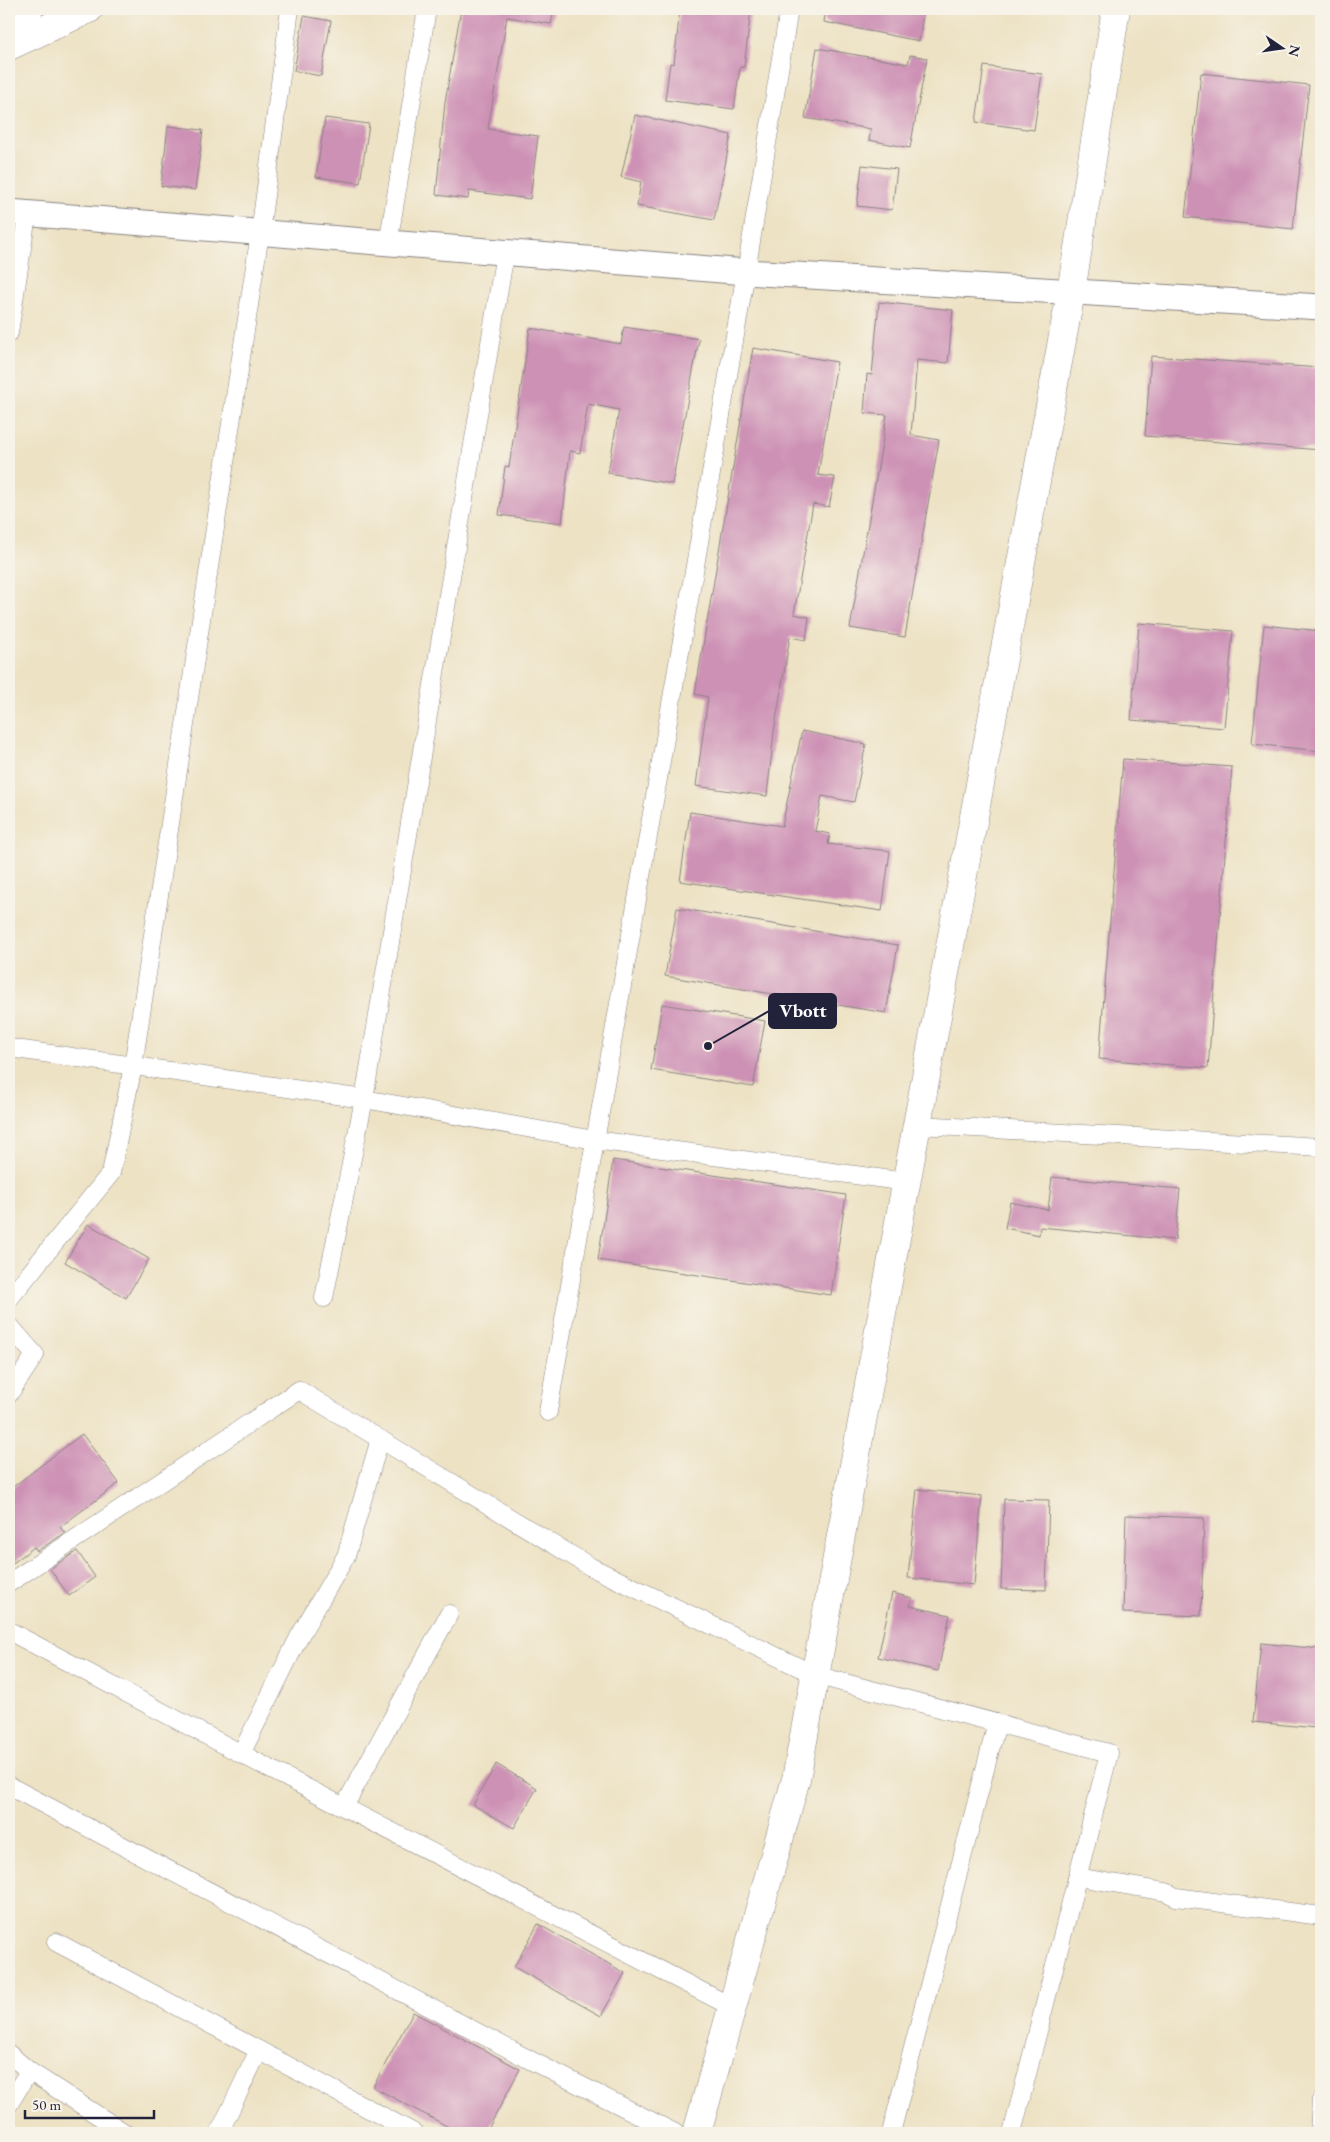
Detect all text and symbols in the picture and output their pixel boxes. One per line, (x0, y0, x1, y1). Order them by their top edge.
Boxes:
north arrow (1258, 22, 1308, 72)
text: N (1284, 43, 1305, 59)
callout: Vbott (769, 994, 836, 1028)
text: Vbott (779, 998, 827, 1023)
scale bar (25, 2087, 154, 2119)
text: 50 m (32, 2095, 61, 2114)

